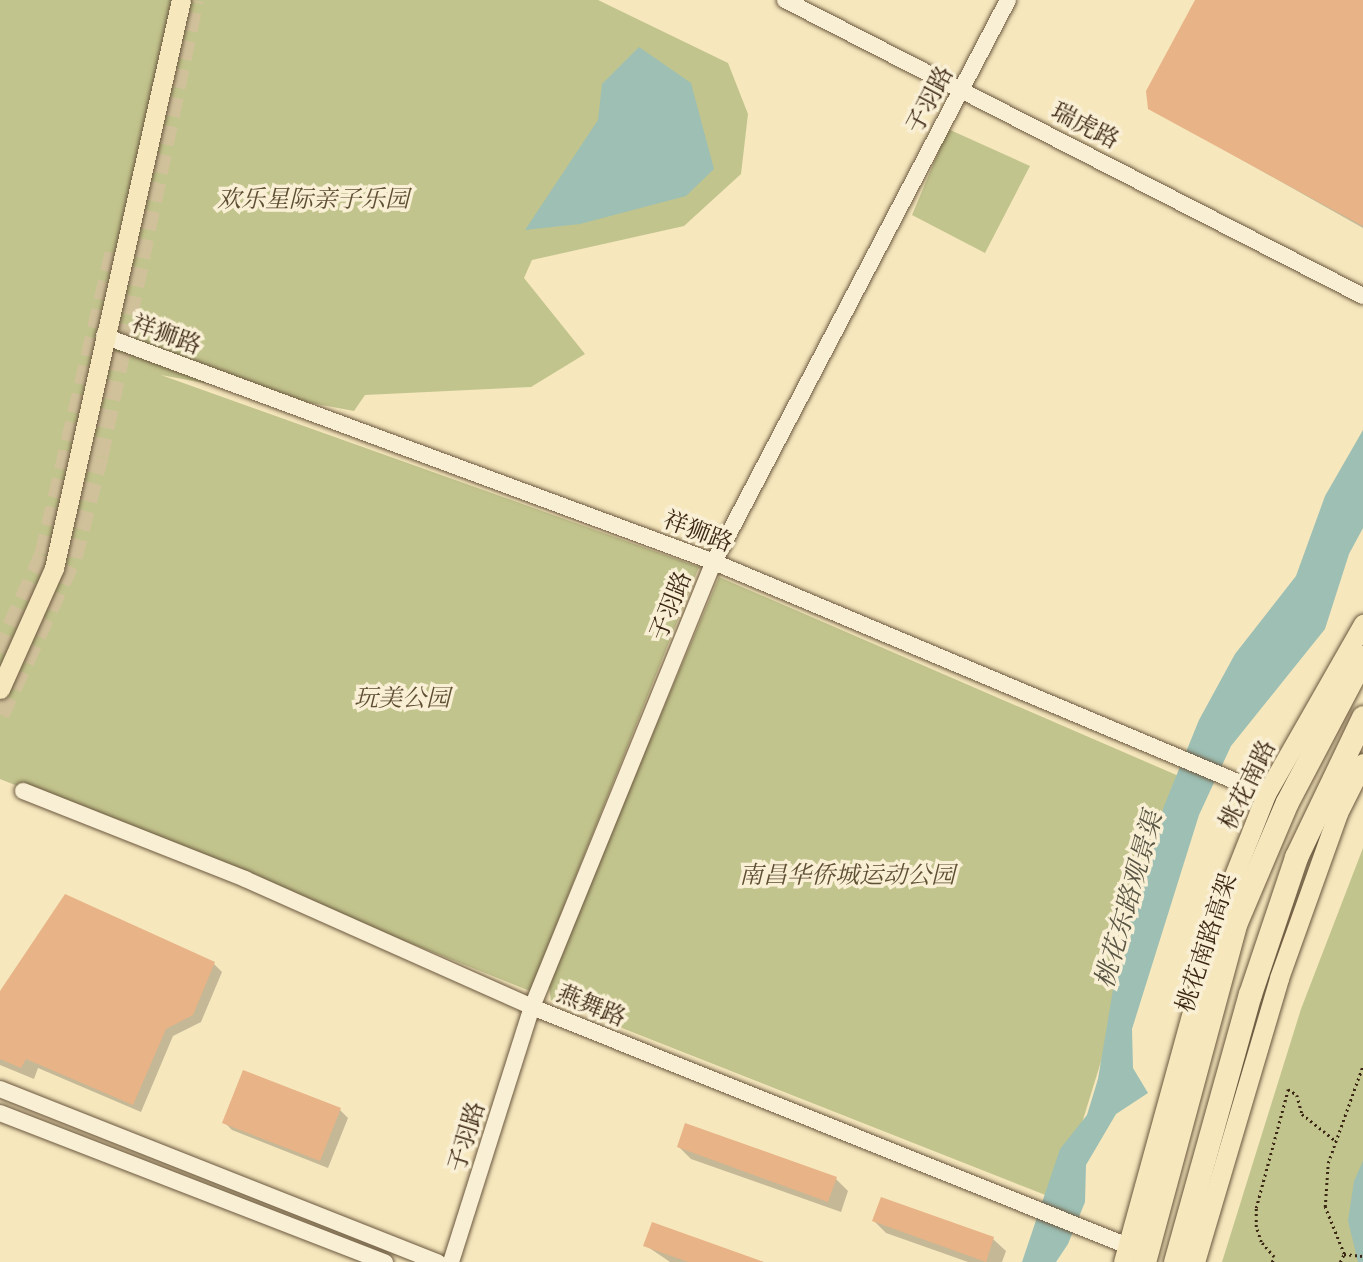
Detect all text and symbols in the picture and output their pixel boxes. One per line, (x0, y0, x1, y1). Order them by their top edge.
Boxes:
street label: 子羽路 (900, 61, 960, 139)
street label: 瑞虎路 (1046, 97, 1124, 155)
park label: 欢乐星际亲子乐园 (217, 186, 409, 214)
street label: 祥狮路 (127, 309, 205, 361)
street label: 祥狮路 (659, 506, 737, 558)
street label: 子羽路 (644, 567, 698, 645)
park label: 玩美公园 (354, 685, 450, 713)
street label: 桃花南路 (1214, 736, 1282, 834)
water label: 桃花东路观景渠 (1089, 808, 1169, 992)
park label: 南昌华侨城运动公园 (739, 862, 955, 890)
street label: 桃花南路高架 (1171, 870, 1243, 1016)
street label: 燕舞路 (552, 979, 630, 1033)
street label: 子羽路 (443, 1098, 491, 1176)

